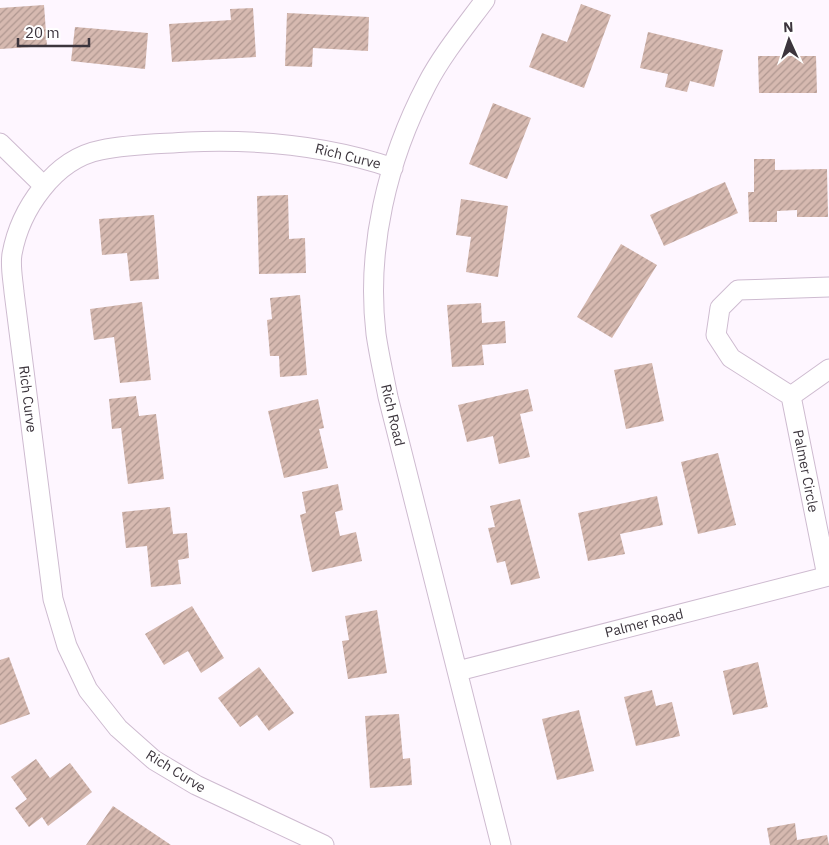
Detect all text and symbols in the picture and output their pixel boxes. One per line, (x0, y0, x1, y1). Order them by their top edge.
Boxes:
scale bar (18, 15, 89, 47)
north arrow (764, 15, 814, 65)
text: N (783, 18, 794, 36)
text: 20 m (25, 23, 60, 42)
street label: Rich Curve (313, 139, 383, 173)
street label: Rich Curve (15, 365, 41, 434)
street label: Rich Road (377, 382, 409, 448)
street label: Palmer Circle (789, 428, 823, 514)
street label: Palmer Road (603, 605, 685, 641)
street label: Rich Curve (143, 746, 210, 797)

